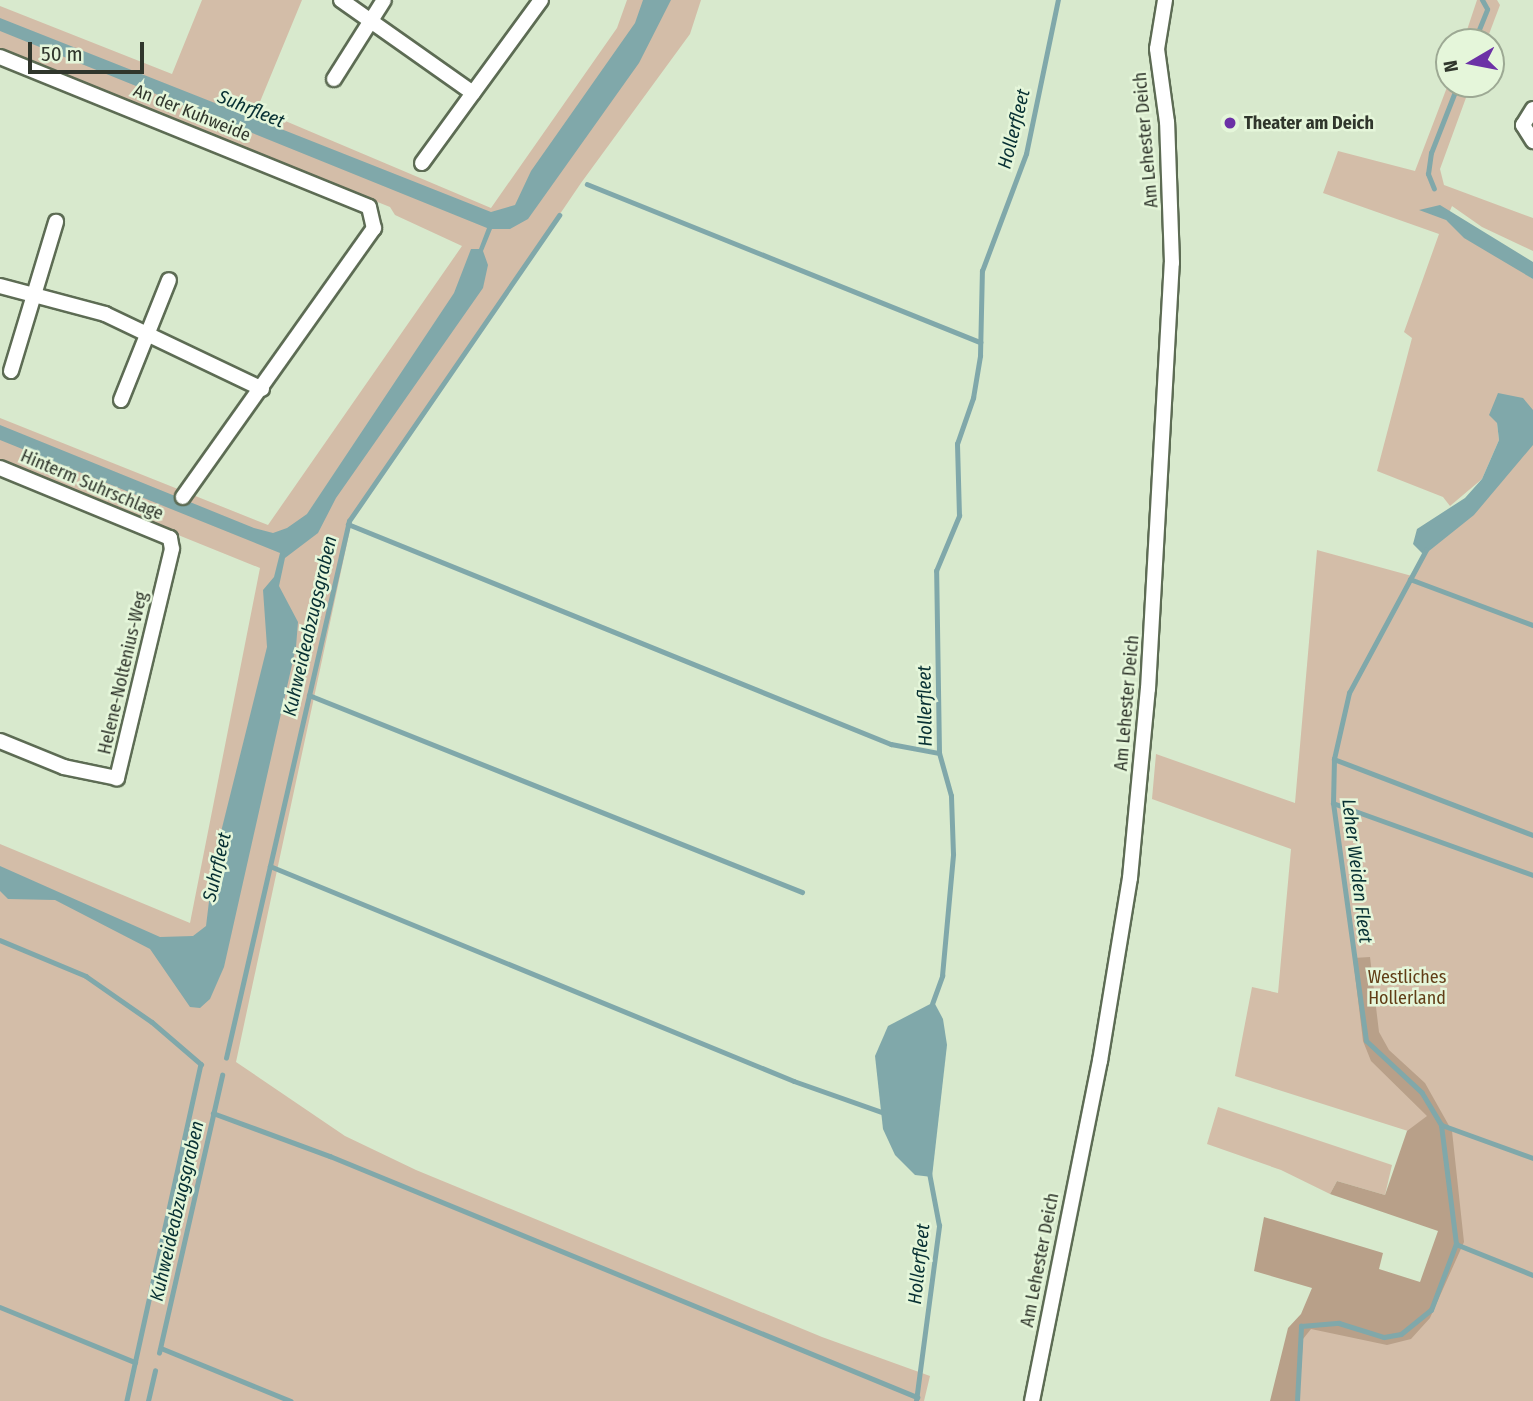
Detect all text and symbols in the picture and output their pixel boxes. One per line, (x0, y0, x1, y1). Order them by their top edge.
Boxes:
scale bar (32, 28, 147, 72)
north arrow (1435, 28, 1505, 98)
text: 50 m (41, 41, 83, 67)
text: N (1438, 59, 1463, 74)
street label: Am Lehester Deich (1129, 71, 1163, 209)
street label: An der Kuhweide (130, 80, 254, 146)
water label: Suhrfleet (214, 85, 288, 133)
water label: Hollerfleet (993, 87, 1035, 171)
place label: Theater am Deich (1244, 112, 1374, 134)
marker: Theater am Deich (1222, 115, 1238, 131)
street label: Hinterm Suhrschlage (17, 445, 167, 525)
water label: Kuhweideabzugsgraben (278, 534, 342, 718)
street label: Helene-Noltenius-Weg (94, 590, 152, 756)
street label: Am Lehester Deich (1110, 634, 1144, 772)
water label: Hollerfleet (913, 665, 937, 747)
water label: Leher Weiden Fleet (1337, 798, 1377, 944)
water label: Suhrfleet (198, 830, 236, 904)
park label: Westliches Hollerland (1368, 967, 1446, 1010)
water label: Kuhweideabzugsgraben (145, 1119, 209, 1303)
street label: Am Lehester Deich (1016, 1191, 1064, 1329)
water label: Hollerfleet (903, 1222, 935, 1306)

